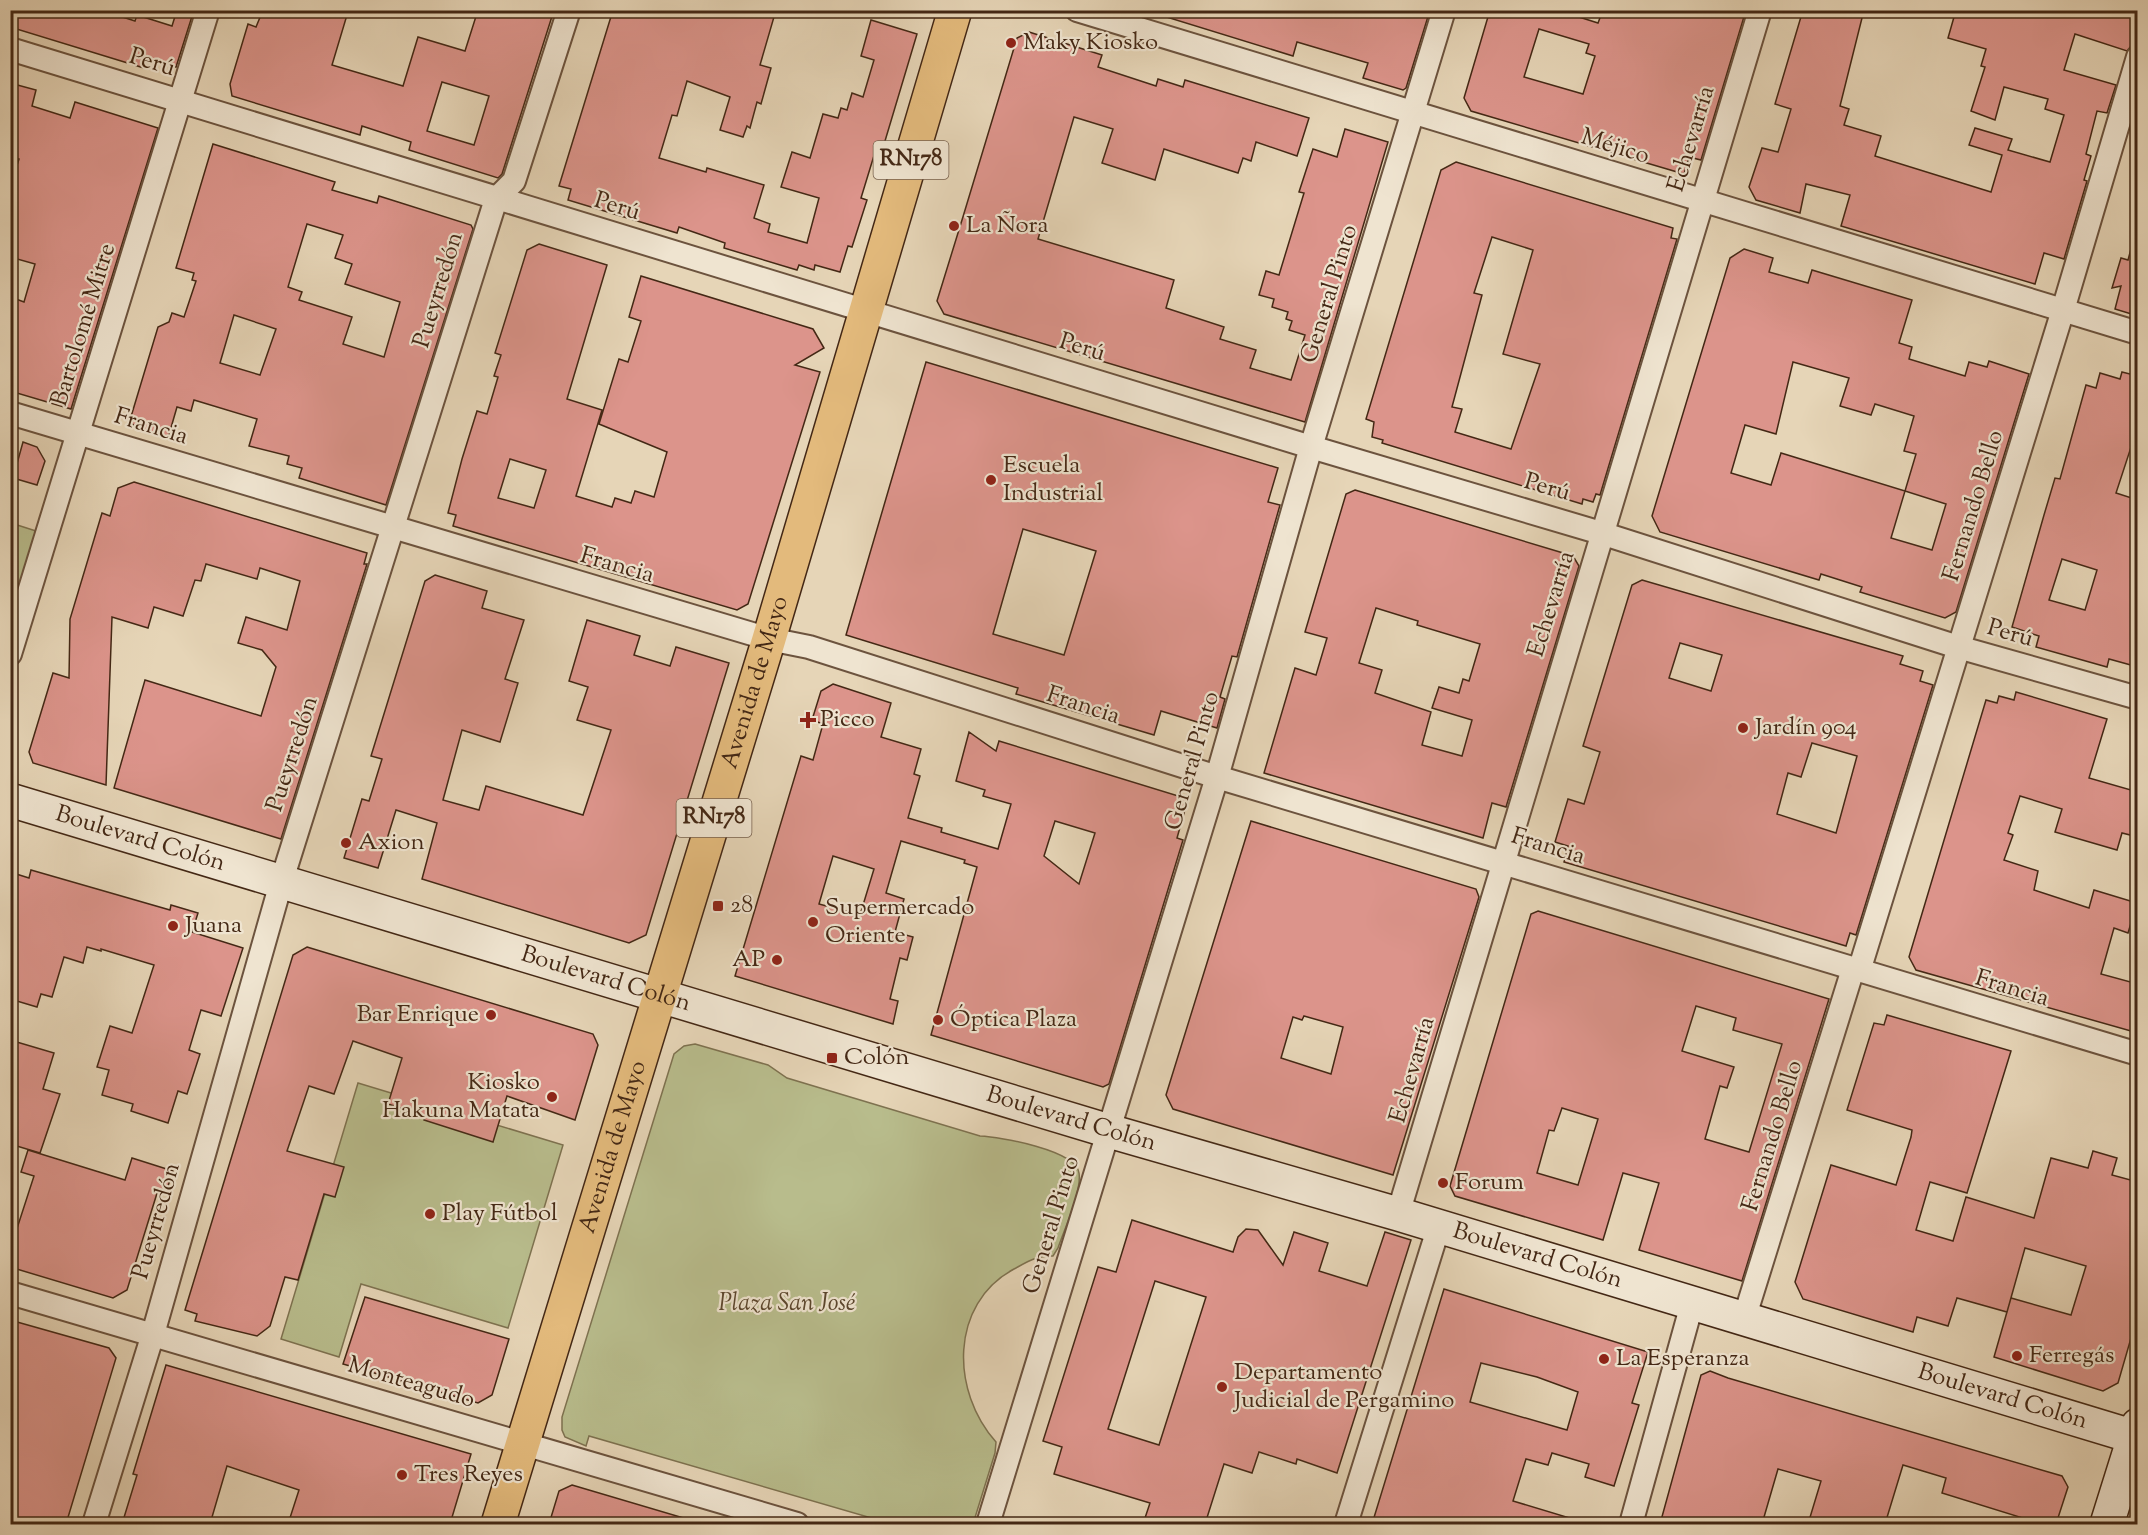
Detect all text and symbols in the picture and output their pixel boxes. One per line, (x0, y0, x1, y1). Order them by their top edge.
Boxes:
place label: Maky Kiosko (1023, 26, 1158, 60)
marker: Maky Kiosko (1004, 36, 1018, 50)
street label: Perú (125, 40, 179, 86)
street label: Echevarría (1660, 82, 1724, 196)
street label: Méjico (1577, 121, 1653, 173)
road number: RN178 (874, 141, 948, 179)
street label: Perú (590, 184, 644, 230)
place label: La Ñora (966, 209, 1049, 243)
marker: La Ñora (947, 219, 961, 233)
street label: General Pinto (1293, 221, 1367, 367)
street label: Pueyrredón (405, 228, 473, 352)
street label: Bartolomé Mitre (43, 239, 125, 411)
street label: Perú (1055, 325, 1109, 371)
street label: Francia (110, 400, 192, 454)
street label: Fernando Bello (1935, 426, 2013, 586)
place label: Escuela Industrial (1003, 449, 1103, 511)
street label: Perú (1520, 465, 1574, 511)
marker: Escuela Industrial (984, 473, 998, 487)
street label: Francia (576, 539, 658, 593)
street label: Echevarría (1520, 547, 1584, 661)
street label: Avenida de Mayo (713, 592, 798, 773)
street label: Perú (1983, 611, 2037, 657)
street label: Francia (1042, 678, 1124, 734)
street label: General Pinto (1157, 688, 1229, 834)
street label: Pueyrredón (258, 692, 328, 816)
place label: Picco (820, 703, 875, 737)
place label: Jardín 904 (1753, 711, 1857, 745)
marker: Picco (801, 713, 815, 727)
marker: Jardín 904 (1736, 721, 1750, 735)
street label: Boulevard Colón (51, 798, 229, 881)
road number: RN178 (676, 799, 752, 837)
street label: Francia (1507, 820, 1589, 874)
place label: Axion (358, 826, 425, 860)
marker: Axion (339, 836, 353, 850)
place label: 28 (730, 889, 753, 923)
place label: Supermercado Oriente (825, 891, 974, 953)
marker: 28 (711, 899, 725, 913)
place label: Juana (183, 909, 242, 943)
marker: Supermercado Oriente (806, 915, 820, 929)
marker: Juana (166, 919, 180, 933)
street label: Boulevard Colón (516, 938, 695, 1021)
place label: AP (732, 943, 765, 977)
marker: AP (770, 953, 784, 967)
street label: Francia (1971, 962, 2053, 1016)
place label: Bar Enrique (357, 998, 479, 1032)
place label: Óptica Plaza (950, 1003, 1077, 1037)
marker: Bar Enrique (484, 1008, 498, 1022)
marker: Óptica Plaza (931, 1013, 945, 1027)
street label: Echevarría (1382, 1013, 1444, 1127)
place label: Colón (844, 1041, 909, 1075)
marker: Colón (825, 1051, 839, 1065)
street label: Fernando Bello (1734, 1056, 1812, 1216)
street label: Avenida de Mayo (571, 1057, 656, 1238)
place label: Kiosko Hakuna Matata (382, 1066, 540, 1128)
street label: Boulevard Colón (982, 1078, 1160, 1161)
marker: Kiosko Hakuna Matata (545, 1090, 559, 1104)
street label: General Pinto (1015, 1152, 1089, 1298)
street label: Pueyrredón (124, 1159, 190, 1283)
place label: Forum (1455, 1166, 1524, 1200)
marker: Forum (1436, 1176, 1450, 1190)
place label: Play Fútbol (442, 1197, 558, 1231)
marker: Play Fútbol (423, 1207, 437, 1221)
street label: Boulevard Colón (1448, 1214, 1626, 1298)
park label: Plaza San José (718, 1287, 856, 1321)
place label: Ferregás (2029, 1339, 2115, 1373)
place label: La Esperanza (1616, 1342, 1749, 1376)
street label: Monteagudo (343, 1349, 479, 1417)
marker: Ferregás (2010, 1349, 2024, 1363)
marker: La Esperanza (1597, 1352, 1611, 1366)
street label: Boulevard Colón (1913, 1355, 2092, 1439)
place label: Departamento Judicial de Pergamino (1232, 1356, 1454, 1418)
marker: Departamento Judicial de Pergamino (1215, 1380, 1229, 1394)
place label: Tres Reyes (414, 1458, 523, 1492)
marker: Tres Reyes (395, 1468, 409, 1482)

